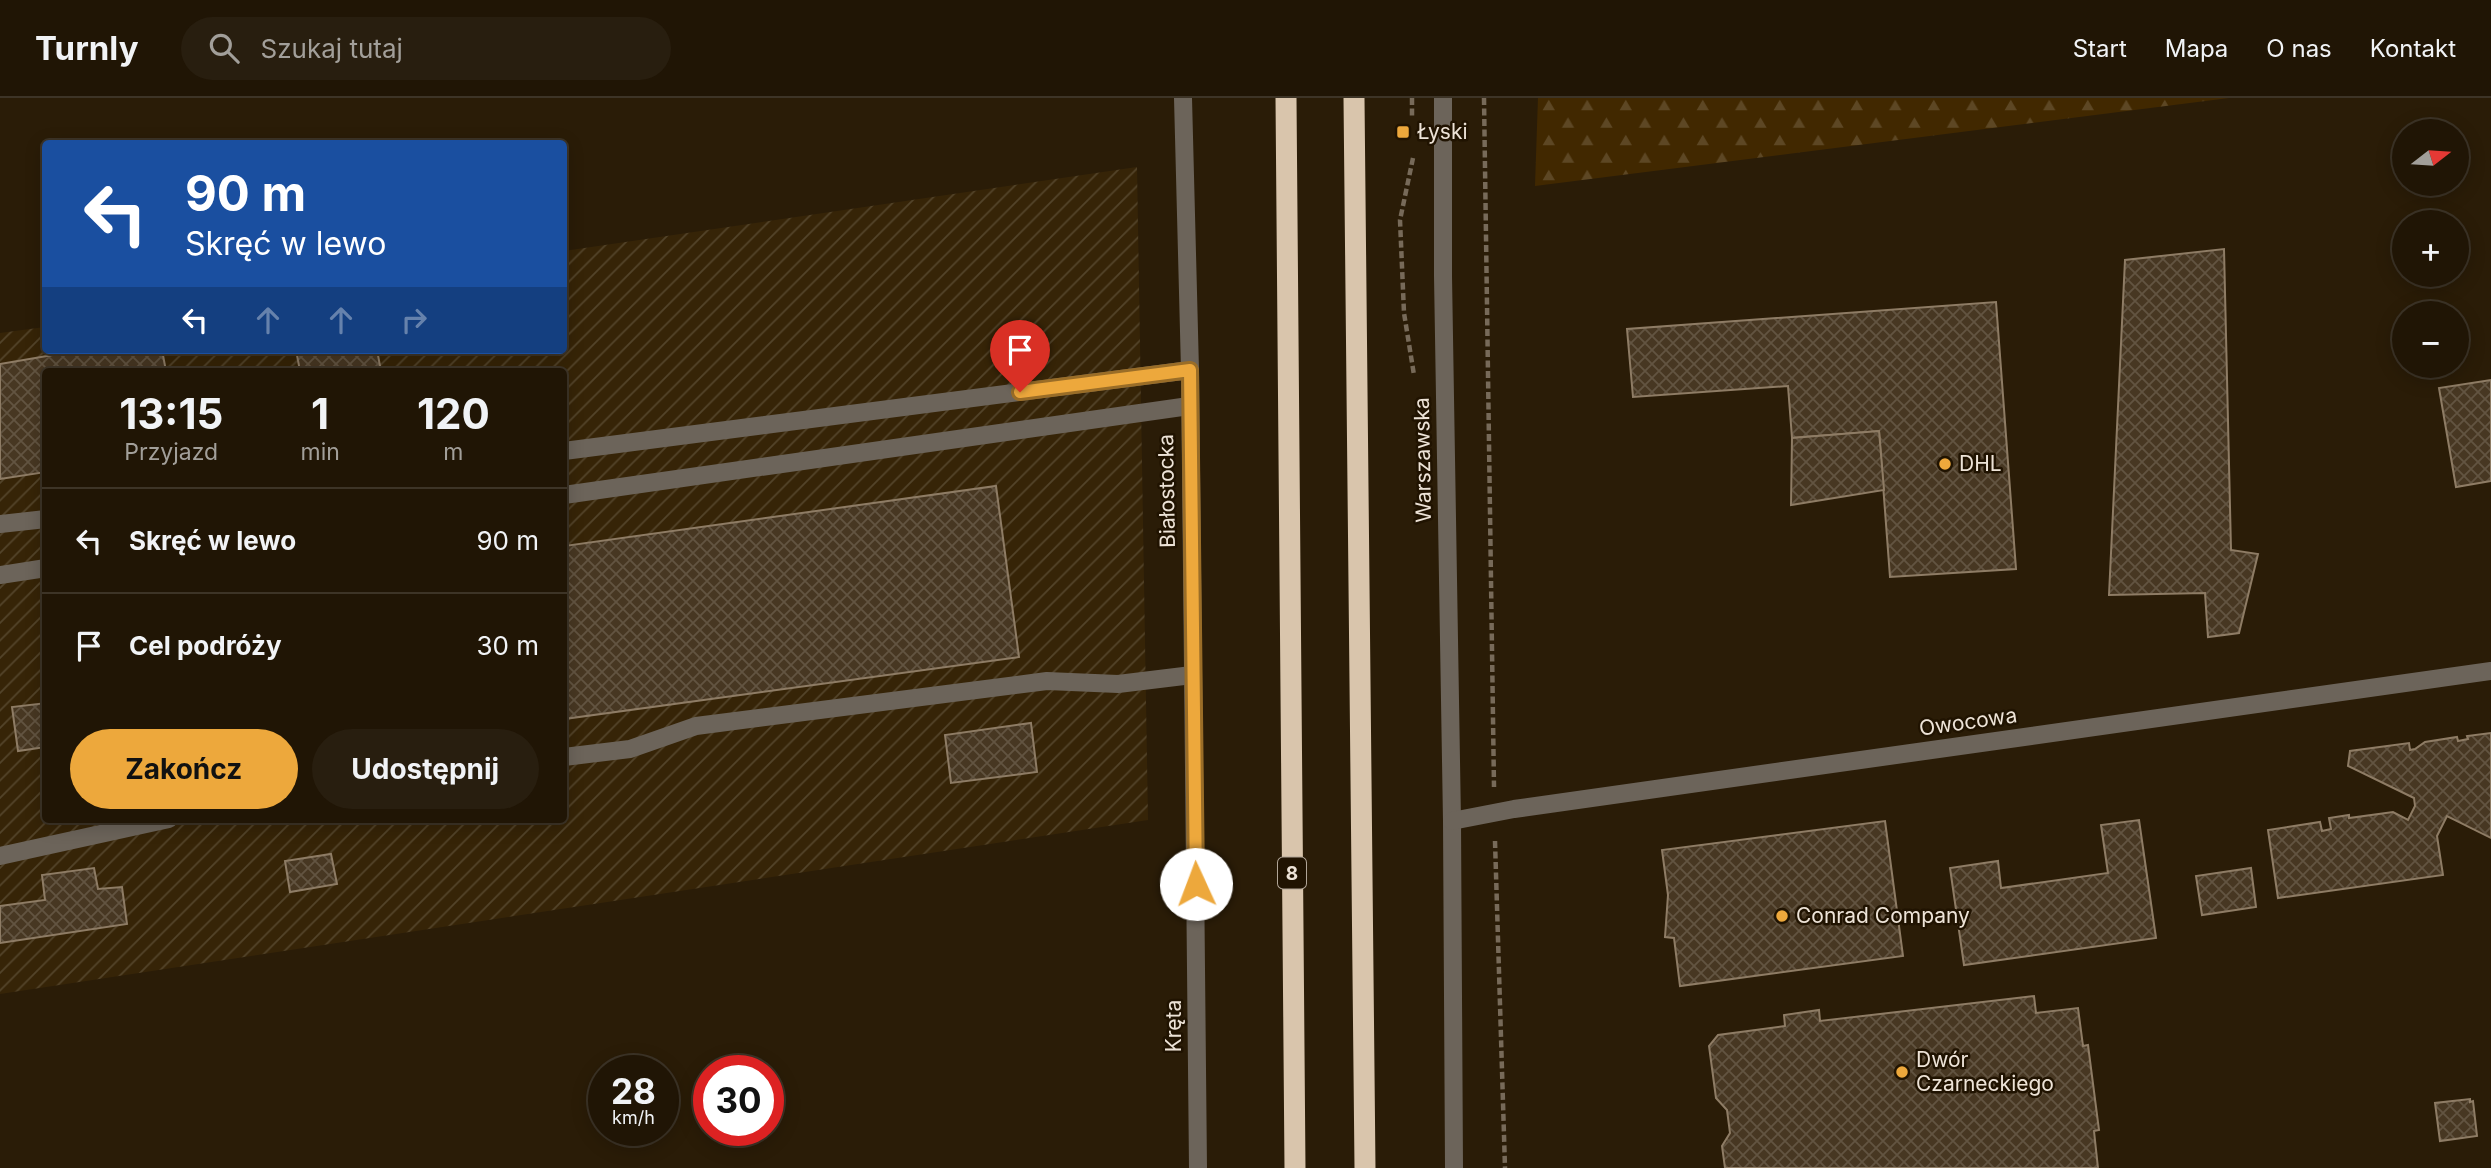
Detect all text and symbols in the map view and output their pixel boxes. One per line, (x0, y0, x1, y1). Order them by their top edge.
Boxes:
search box (181, 17, 671, 80)
text: Turnly (35, 28, 139, 68)
icon: search (205, 29, 243, 67)
text: Szukaj tutaj (261, 33, 403, 64)
text: Start (2073, 34, 2127, 63)
text: Mapa (2165, 34, 2228, 63)
text: O nas (2266, 34, 2332, 63)
text: Kontakt (2370, 34, 2456, 63)
place label: Łyski (1417, 119, 1468, 144)
north arrow (2392, 119, 2469, 196)
map controls (2392, 119, 2469, 378)
marker: Łyski (1395, 124, 1411, 140)
text: 90 m (185, 164, 306, 223)
icon: left (70, 168, 161, 259)
button: + (2392, 210, 2469, 287)
text: Skręć w lewo (185, 224, 386, 263)
icon: left (176, 301, 214, 339)
icon: ahead (249, 301, 287, 339)
icon: ahead (322, 301, 360, 339)
icon: right (395, 301, 433, 339)
button: − (2392, 301, 2469, 378)
pin (990, 320, 1050, 392)
icon: arrive (1001, 331, 1039, 369)
text: 13:15 (119, 388, 223, 439)
text: 1 (311, 388, 329, 439)
text: 120 (417, 388, 490, 439)
street label: Warszawska (1409, 397, 1436, 523)
street label: Białostocka (1153, 434, 1180, 548)
text: Przyjazd (124, 438, 218, 466)
text: min (300, 438, 340, 466)
text: m (443, 438, 463, 466)
place label: DHL (1959, 451, 2002, 476)
marker: DHL (1937, 456, 1953, 472)
icon: left (70, 522, 108, 560)
text: Skręć w lewo (129, 525, 296, 556)
text: 90 m (476, 525, 539, 556)
icon: arrive (70, 627, 108, 665)
text: Cel podróży (129, 630, 282, 661)
text: 30 m (476, 630, 539, 661)
street label: Owocowa (1917, 702, 2019, 741)
button: Zakończ (70, 729, 298, 809)
button: Udostępnij (312, 729, 539, 809)
position arrow (1159, 847, 1233, 921)
road number: 8 (1278, 858, 1306, 888)
place label: Conrad Company (1796, 903, 1970, 928)
marker: Conrad Company (1774, 908, 1790, 924)
street label: Kręta (1161, 1000, 1186, 1052)
place label: Dwór Czarneckiego (1916, 1047, 2054, 1096)
speed limit sign: 30 (693, 1055, 784, 1146)
marker: Dwór Czarneckiego (1894, 1064, 1910, 1080)
text: 28 (611, 1070, 656, 1112)
text: km/h (612, 1107, 655, 1128)

